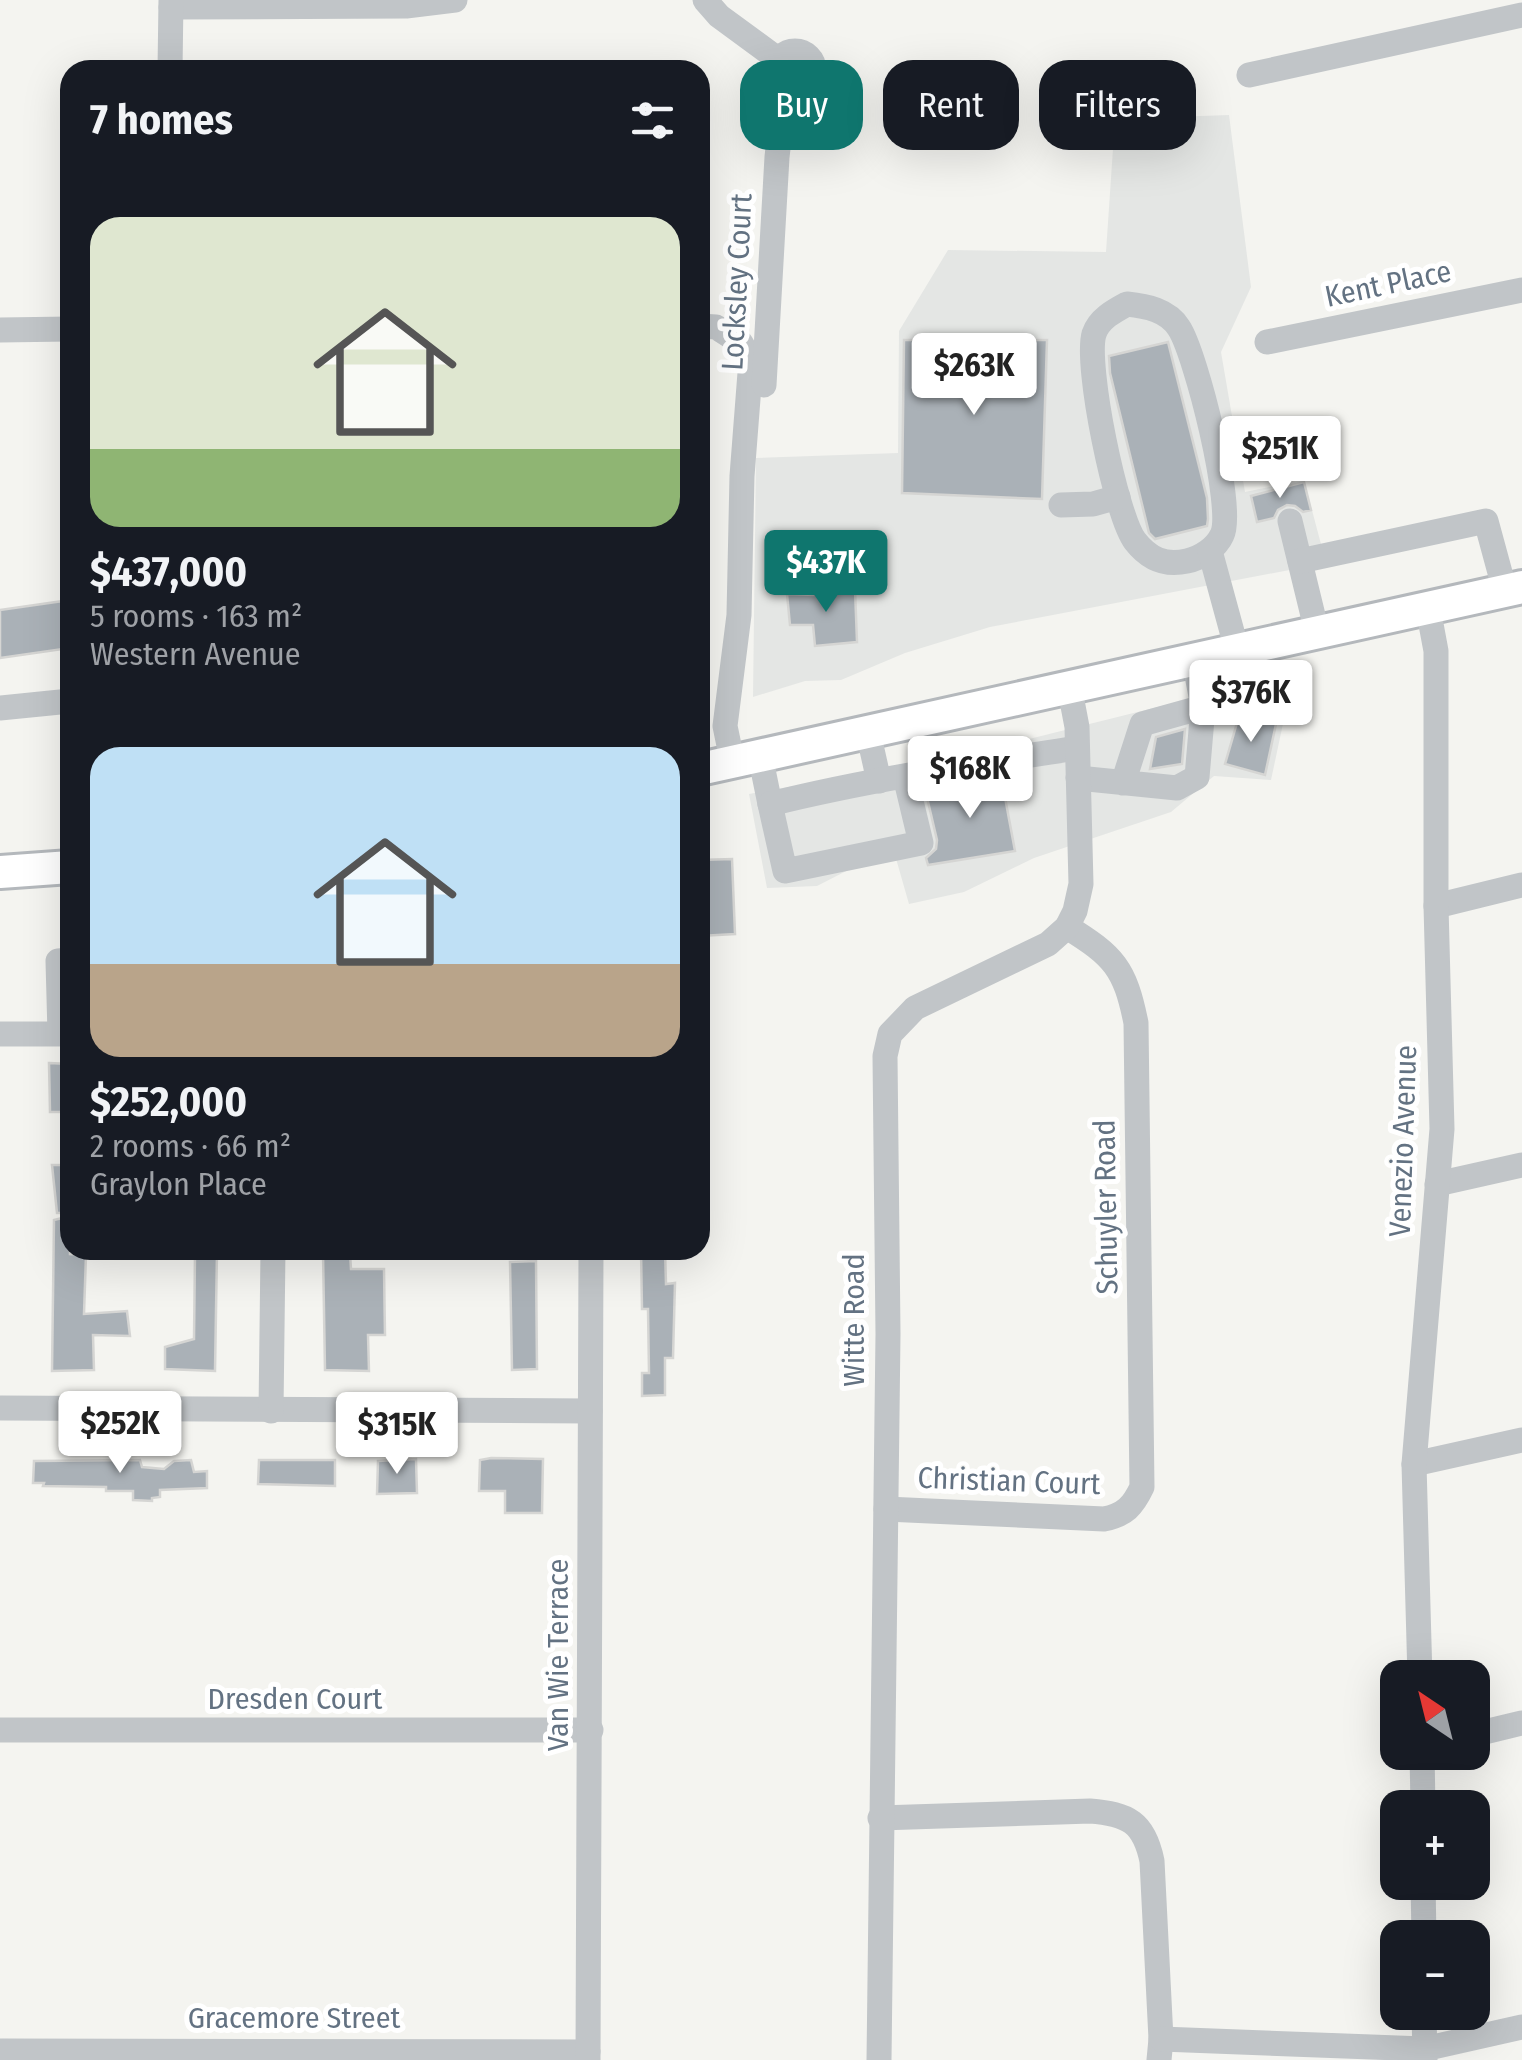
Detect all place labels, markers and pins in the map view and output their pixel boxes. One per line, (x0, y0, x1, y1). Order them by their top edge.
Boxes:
pin: $263K (904, 333, 1044, 418)
pin: $251K (1210, 416, 1350, 501)
pin: $437K (756, 530, 896, 615)
pin: $376K (1181, 660, 1321, 745)
pin: $168K (900, 736, 1040, 821)
pin: $252K (50, 1391, 190, 1476)
pin: $315K (327, 1392, 467, 1477)

